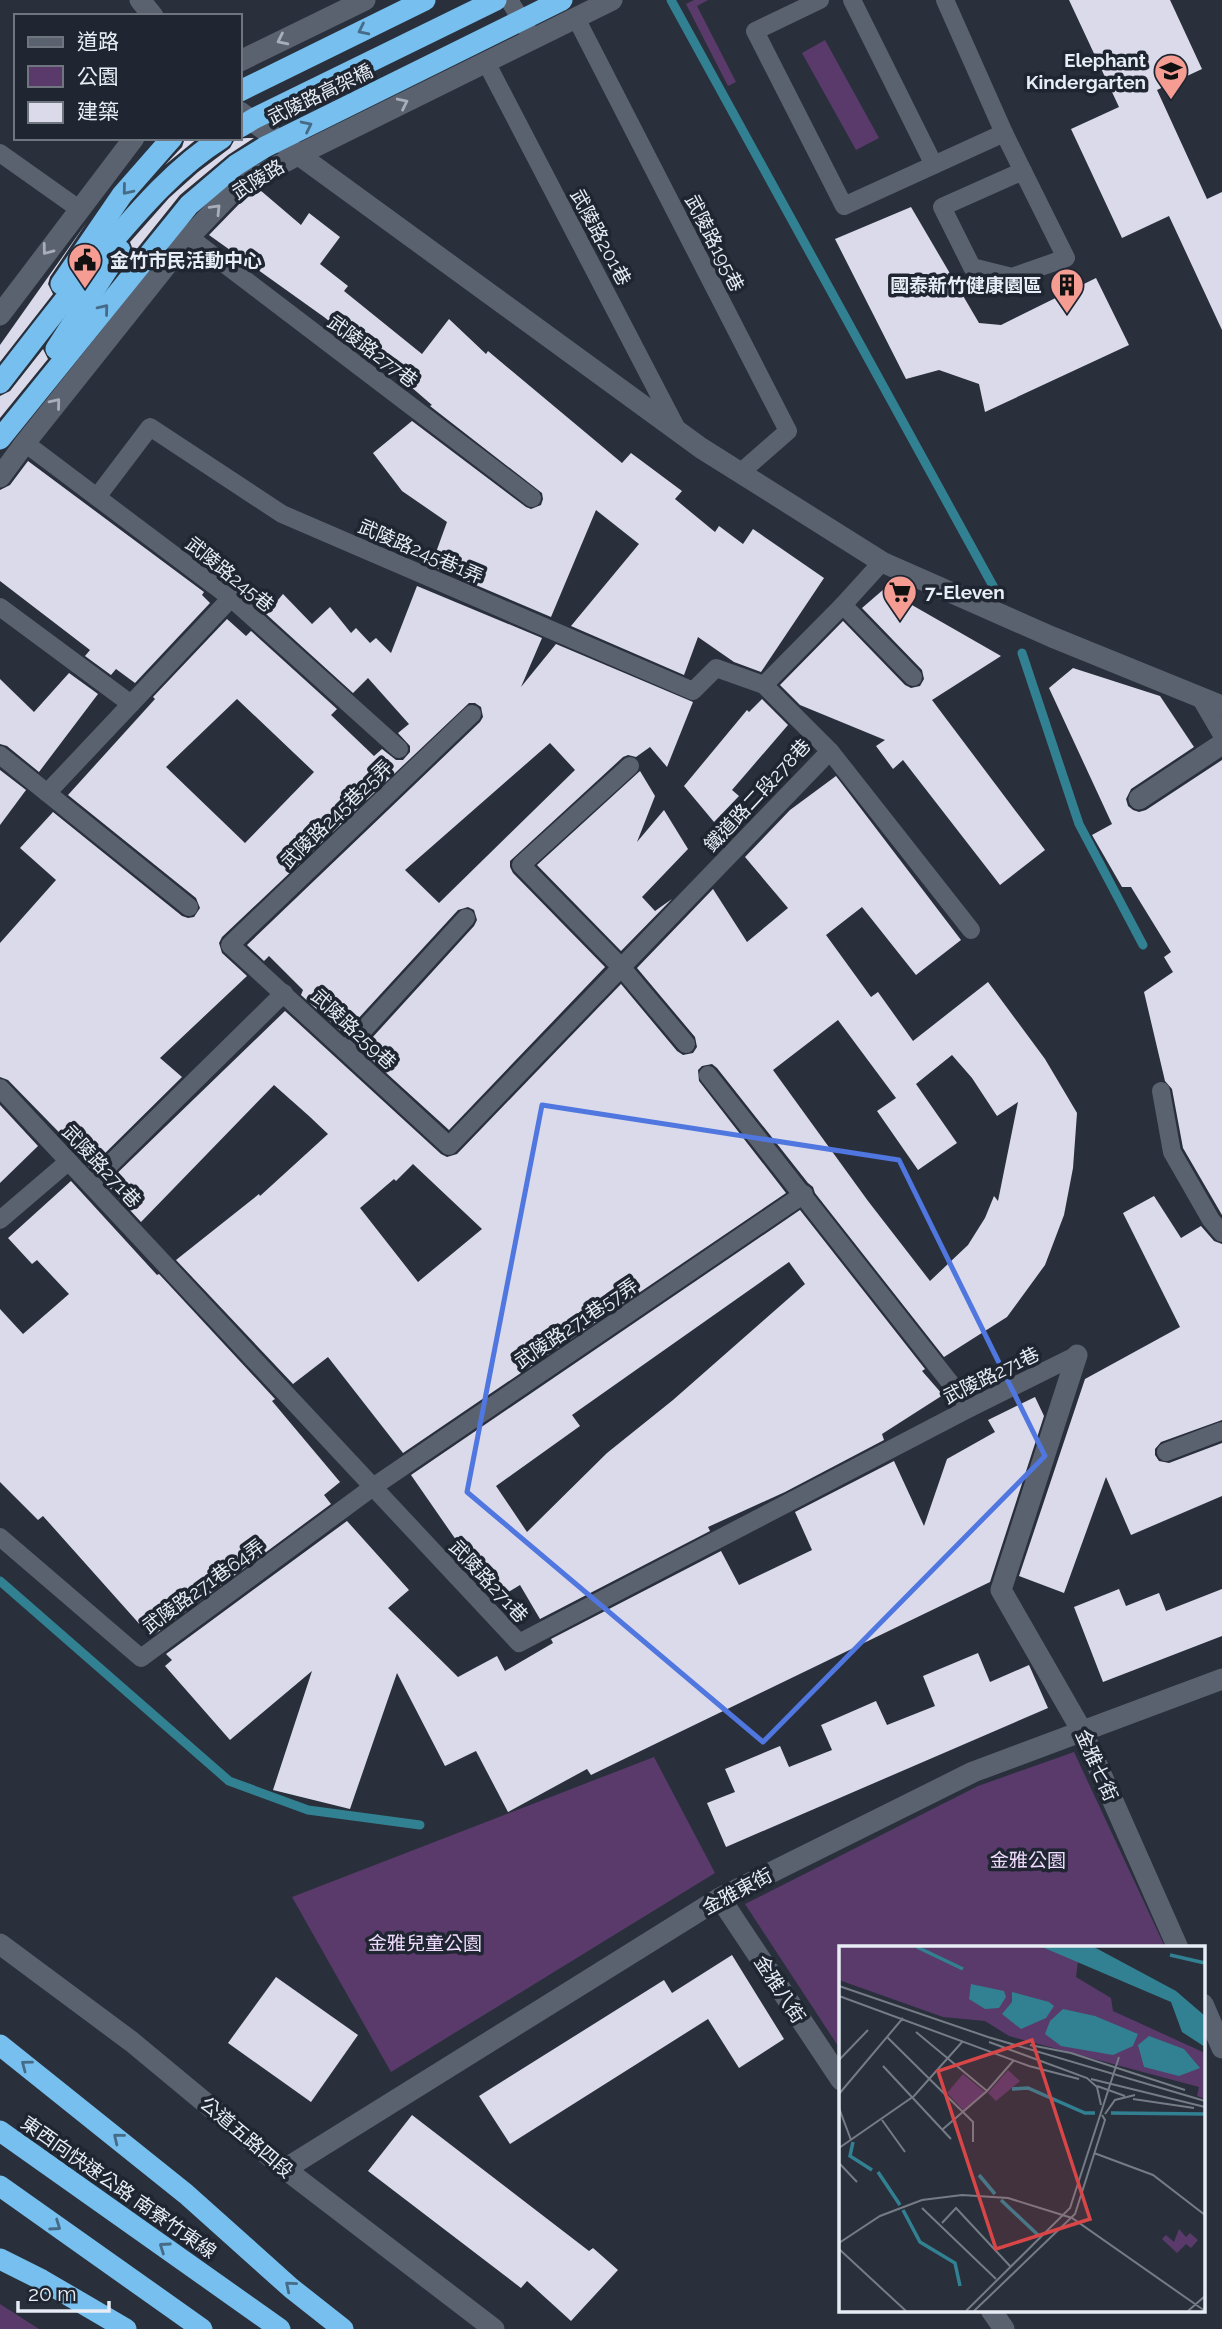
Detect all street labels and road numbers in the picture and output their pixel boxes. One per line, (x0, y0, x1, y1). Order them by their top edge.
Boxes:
street label: 武陵路高架橋 (264, 59, 376, 129)
street label: 武陵路 (228, 155, 288, 203)
street label: 武陵路201巷 (566, 185, 636, 289)
street label: 武陵路195巷 (681, 191, 749, 295)
street label: 武陵路277巷 (324, 310, 422, 392)
street label: 武陵路245巷1弄 (355, 515, 487, 587)
street label: 武陵路245巷 (182, 532, 278, 616)
street label: 鐵道路二段278巷 (699, 734, 815, 856)
street label: 武陵路245巷25弄 (276, 755, 396, 873)
street label: 武陵路259巷 (307, 984, 401, 1074)
street label: 武陵路271巷 (58, 1120, 146, 1212)
street label: 武陵路271巷57弄 (510, 1274, 642, 1372)
street label: 武陵路271巷 (939, 1342, 1043, 1408)
street label: 武陵路271巷64弄 (138, 1534, 268, 1638)
street label: 武陵路271巷 (445, 1535, 533, 1627)
street label: 金雅七街 (1071, 1726, 1123, 1804)
street label: 金雅東街 (698, 1863, 776, 1919)
street label: 金雅八街 (750, 1951, 810, 2027)
street label: 公道五路四段 (196, 2092, 298, 2182)
street label: 東西向快速公路 南寮竹東線 (17, 2111, 221, 2263)

